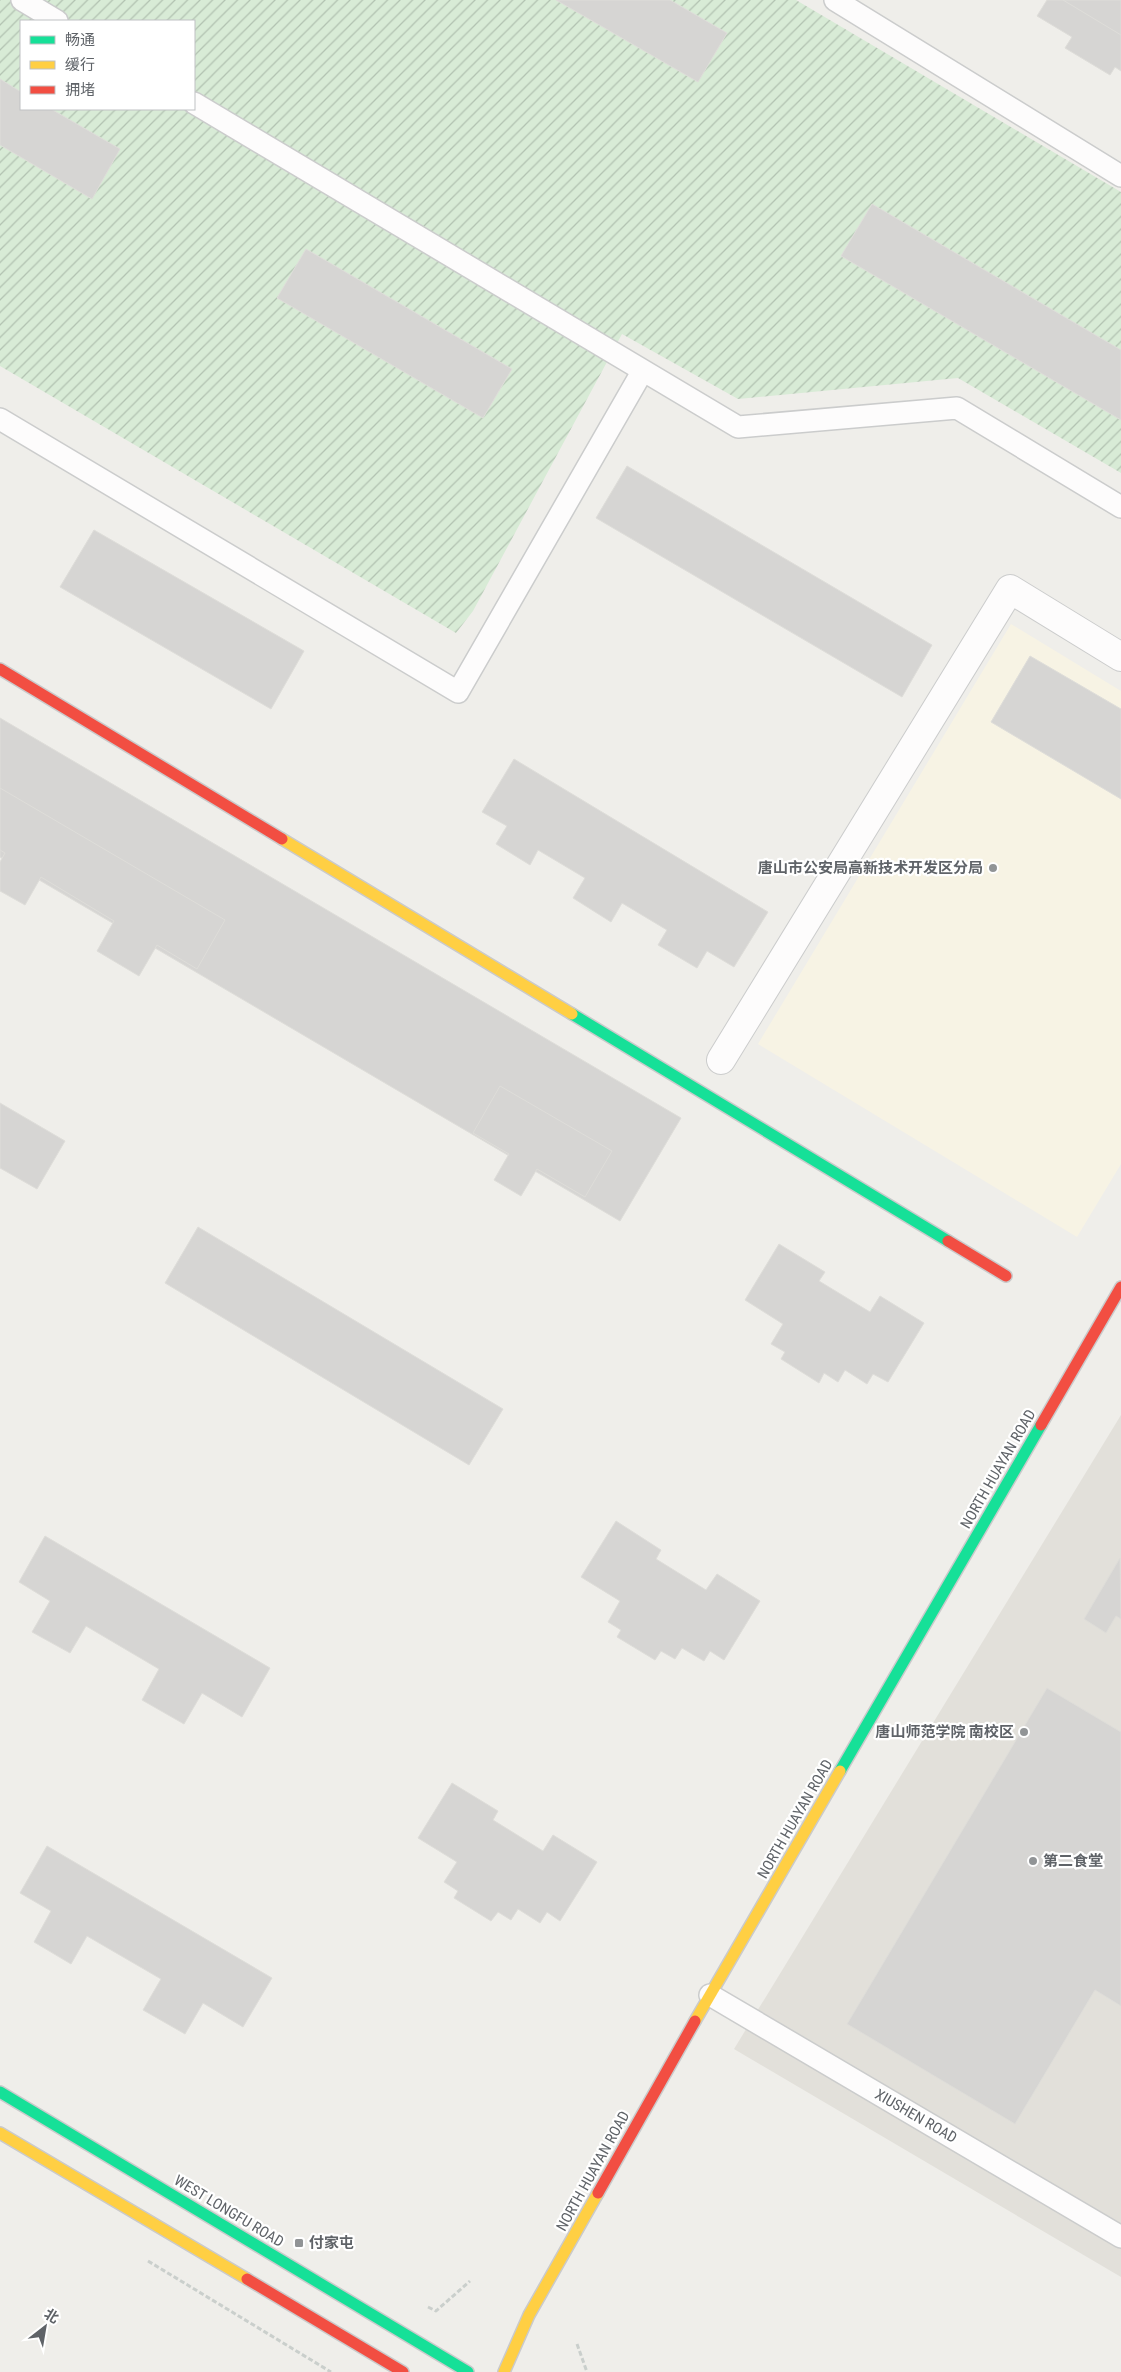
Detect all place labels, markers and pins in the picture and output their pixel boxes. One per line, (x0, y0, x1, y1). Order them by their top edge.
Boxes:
place label: 唐山市公安局高新技术开发区分局 (758, 859, 983, 877)
marker: 唐山市公安局高新技术开发区分局 (987, 862, 999, 874)
place label: 唐山师范学院 南校区 (876, 1723, 1014, 1741)
marker: 唐山师范学院 南校区 (1018, 1726, 1030, 1738)
place label: 第二食堂 (1043, 1852, 1103, 1870)
marker: 第二食堂 (1027, 1855, 1039, 1867)
place label: 付家屯 (309, 2234, 354, 2252)
marker: 付家屯 (293, 2237, 305, 2249)

